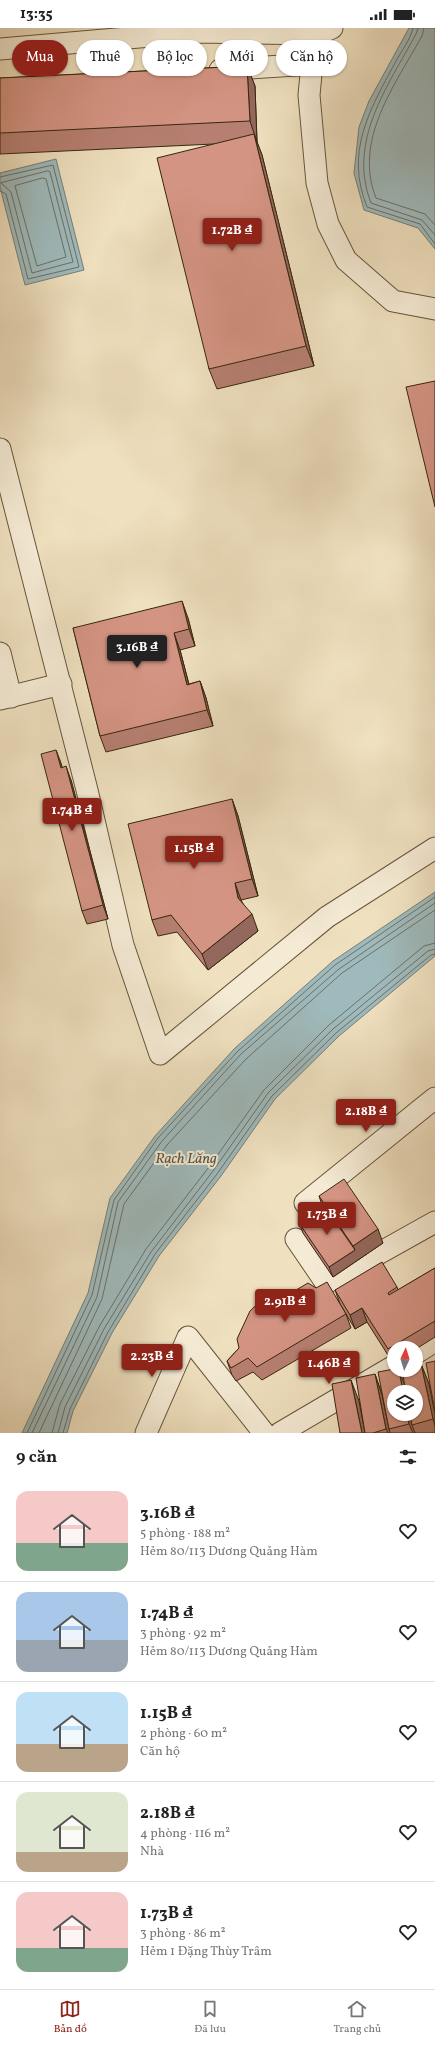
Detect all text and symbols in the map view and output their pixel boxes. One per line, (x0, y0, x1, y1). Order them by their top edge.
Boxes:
text: 13:35 (20, 4, 53, 25)
chip: Mua (12, 40, 68, 76)
chip: Thuê (76, 40, 134, 76)
chip: Bộ lọc (142, 40, 207, 76)
chip: Mới (215, 40, 268, 76)
chip: Căn hộ (276, 40, 347, 76)
pin: 1.72B ₫ (195, 218, 269, 252)
text: 1.72B ₫ (212, 222, 252, 240)
pin: 3.16B ₫ (100, 635, 174, 669)
text: 3.16B ₫ (116, 639, 158, 657)
pin: 1.74B ₫ (35, 798, 109, 832)
text: 1.74B ₫ (52, 802, 92, 820)
pin: 1.15B ₫ (157, 836, 231, 870)
text: 1.15B ₫ (174, 840, 214, 858)
pin: 2.18B ₫ (329, 1099, 403, 1133)
text: 2.18B ₫ (345, 1103, 387, 1121)
water label: Rạch Lăng (155, 1149, 217, 1170)
pin: 1.73B ₫ (290, 1202, 364, 1236)
text: 1.73B ₫ (307, 1206, 347, 1224)
pin: 2.91B ₫ (248, 1289, 322, 1323)
text: 2.91B ₫ (264, 1293, 306, 1311)
north arrow (387, 1341, 423, 1377)
map controls (387, 1341, 423, 1421)
pin: 2.23B ₫ (115, 1344, 189, 1378)
text: 2.23B ₫ (131, 1348, 173, 1366)
pin: 1.46B ₫ (292, 1351, 366, 1385)
text: 1.46B ₫ (307, 1355, 351, 1373)
button: layers (387, 1385, 423, 1421)
text: 9 căn (16, 1446, 57, 1469)
icon: filters (397, 1446, 419, 1468)
text: 3.16B ₫ (140, 1502, 195, 1525)
icon: home (48, 1507, 96, 1555)
icon: heart (397, 1520, 419, 1542)
text: 5 phòng · 188 m² (140, 1525, 230, 1543)
text: Hẻm 80/113 Dương Quảng Hàm (140, 1543, 318, 1561)
text: 1.74B ₫ (140, 1602, 193, 1625)
icon: home (48, 1608, 96, 1656)
icon: heart (397, 1621, 419, 1643)
text: 3 phòng · 92 m² (140, 1625, 226, 1643)
text: Hẻm 80/113 Dương Quảng Hàm (140, 1643, 318, 1661)
text: 1.15B ₫ (140, 1702, 192, 1725)
icon: home (48, 1708, 96, 1756)
icon: heart (397, 1721, 419, 1743)
text: 2 phòng · 60 m² (140, 1725, 227, 1743)
text: Căn hộ (140, 1743, 180, 1761)
text: 2.18B ₫ (140, 1802, 195, 1825)
icon: home (48, 1808, 96, 1856)
icon: heart (397, 1821, 419, 1843)
text: 4 phòng · 116 m² (140, 1825, 230, 1843)
text: Nhà (140, 1843, 164, 1861)
text: 1.73B ₫ (140, 1902, 193, 1925)
icon: home (48, 1908, 96, 1956)
icon: heart (397, 1921, 419, 1943)
text: 3 phòng · 86 m² (140, 1925, 226, 1943)
text: Hẻm 1 Đặng Thùy Trâm (140, 1943, 272, 1961)
tab: Bản đồ (54, 1998, 87, 2037)
tab: Đã lưu (194, 1998, 226, 2037)
tab: Trang chủ (333, 1998, 381, 2037)

